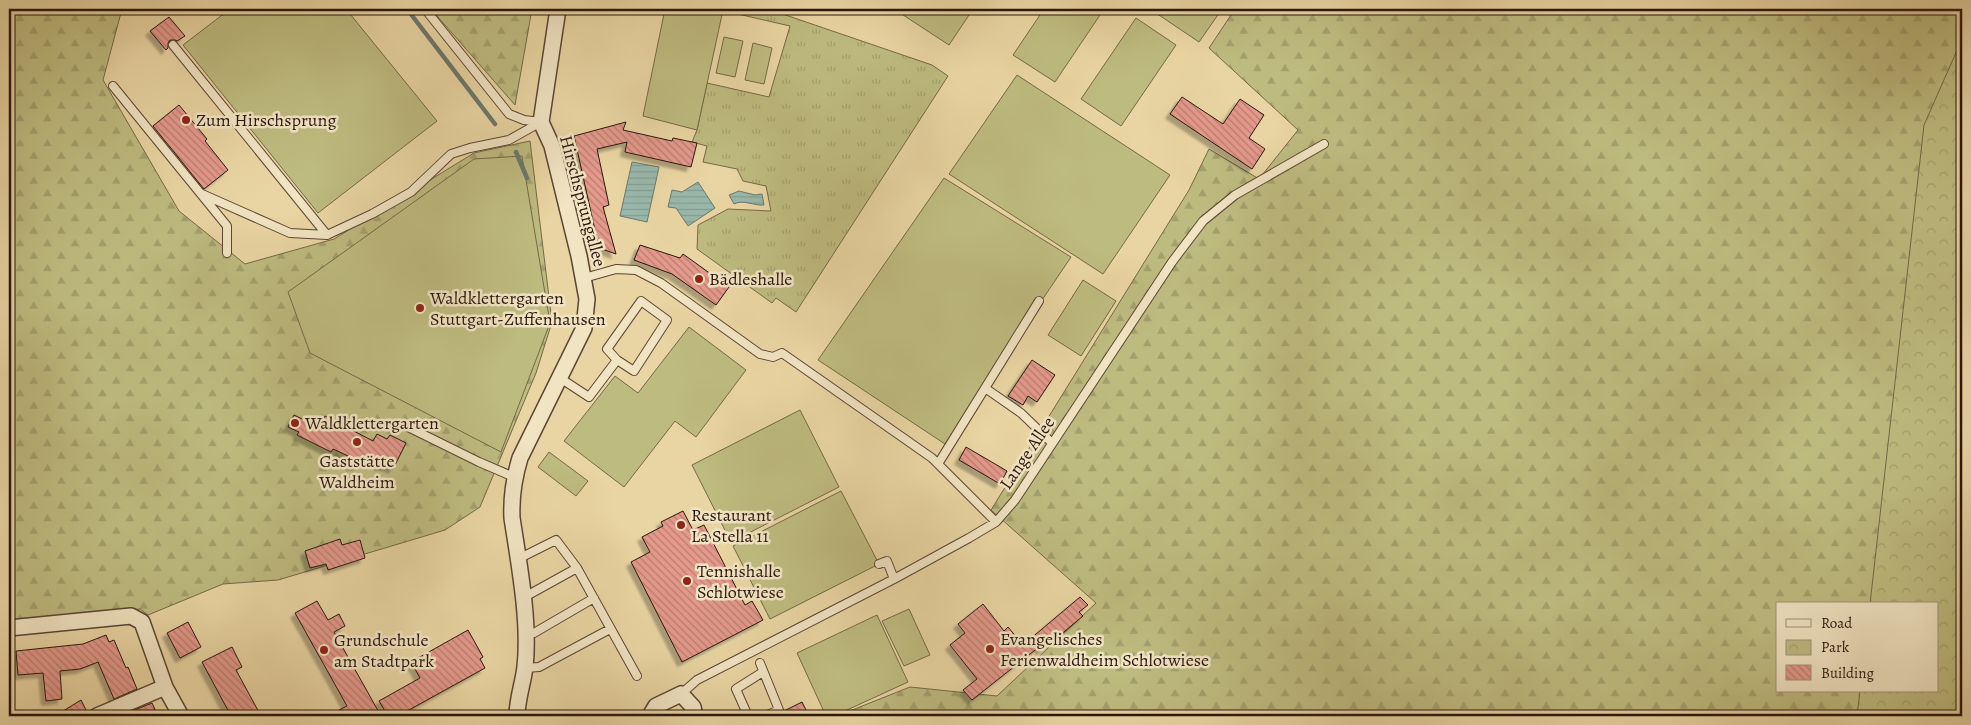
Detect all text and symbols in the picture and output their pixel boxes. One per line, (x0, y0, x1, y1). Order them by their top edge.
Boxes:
place label: Zum Hirschsprung (196, 108, 336, 132)
marker: Zum Hirschsprung (180, 114, 192, 126)
street label: Hirschsprungallee (554, 133, 612, 269)
place label: Bädleshalle (709, 267, 792, 291)
marker: Bädleshalle (693, 273, 705, 285)
place label: Waldklettergarten Stuttgart-Zuffenhausen (429, 286, 606, 331)
marker: Waldklettergarten Stuttgart-Zuffenhausen (414, 302, 426, 314)
place label: Waldklettergarten (304, 411, 439, 435)
street label: Lange Allee (994, 412, 1060, 494)
marker: Waldklettergarten (289, 417, 301, 429)
marker: Gaststätte Waldheim (351, 436, 363, 448)
place label: Gaststätte Waldheim (318, 449, 395, 494)
place label: Restaurant La Stella 11 (691, 503, 772, 548)
marker: Restaurant La Stella 11 (675, 519, 687, 531)
place label: Tennishalle Schlotwiese (697, 559, 784, 604)
marker: Tennishalle Schlotwiese (681, 575, 693, 587)
legend (1776, 602, 1938, 692)
text: Road (1821, 613, 1853, 633)
place label: Evangelisches Ferienwaldheim Schlotwiese (1000, 627, 1209, 672)
place label: Grundschule am Stadtpark (334, 628, 434, 673)
text: Park (1821, 637, 1850, 657)
marker: Evangelisches Ferienwaldheim Schlotwiese (984, 643, 996, 655)
marker: Grundschule am Stadtpark (318, 644, 330, 656)
text: Building (1821, 663, 1874, 683)

